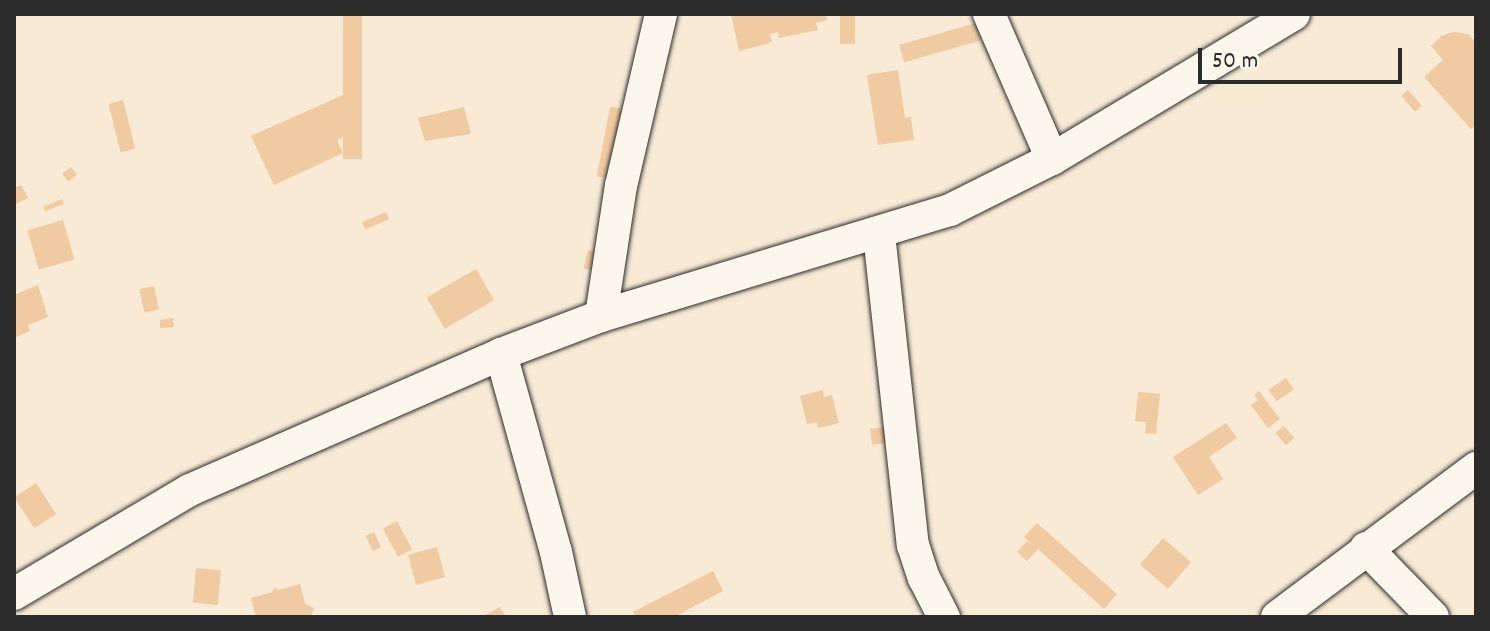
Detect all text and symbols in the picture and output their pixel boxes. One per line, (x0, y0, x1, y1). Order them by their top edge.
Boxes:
scale bar (1202, 32, 1406, 82)
text: 50 m (1212, 45, 1258, 79)

